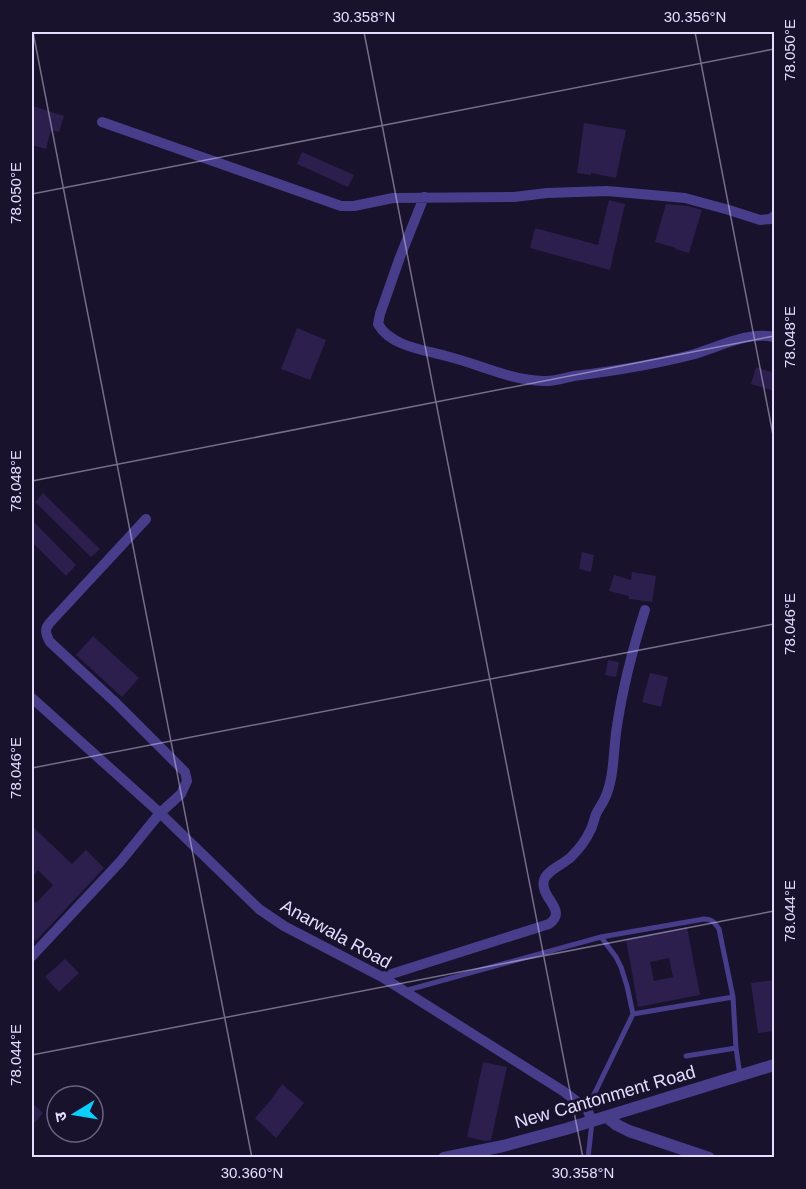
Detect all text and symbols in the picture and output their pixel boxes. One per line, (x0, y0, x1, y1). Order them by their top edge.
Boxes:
text: 30.358°N (333, 8, 395, 25)
text: 30.356°N (664, 8, 726, 25)
text: 78.050°E (781, 19, 798, 81)
text: 78.050°E (7, 162, 24, 224)
text: 78.048°E (781, 306, 798, 368)
text: 78.048°E (7, 450, 24, 512)
text: 78.046°E (781, 593, 798, 655)
text: 78.046°E (7, 737, 24, 799)
text: 78.044°E (781, 880, 798, 942)
street label: Anarwala Road (277, 895, 395, 973)
text: 78.044°E (7, 1024, 24, 1086)
street label: New Cantonment Road (512, 1062, 698, 1132)
north arrow (45, 1084, 105, 1144)
text: उ (51, 1110, 70, 1123)
text: 30.360°N (221, 1164, 283, 1181)
text: 30.358°N (552, 1164, 614, 1181)

